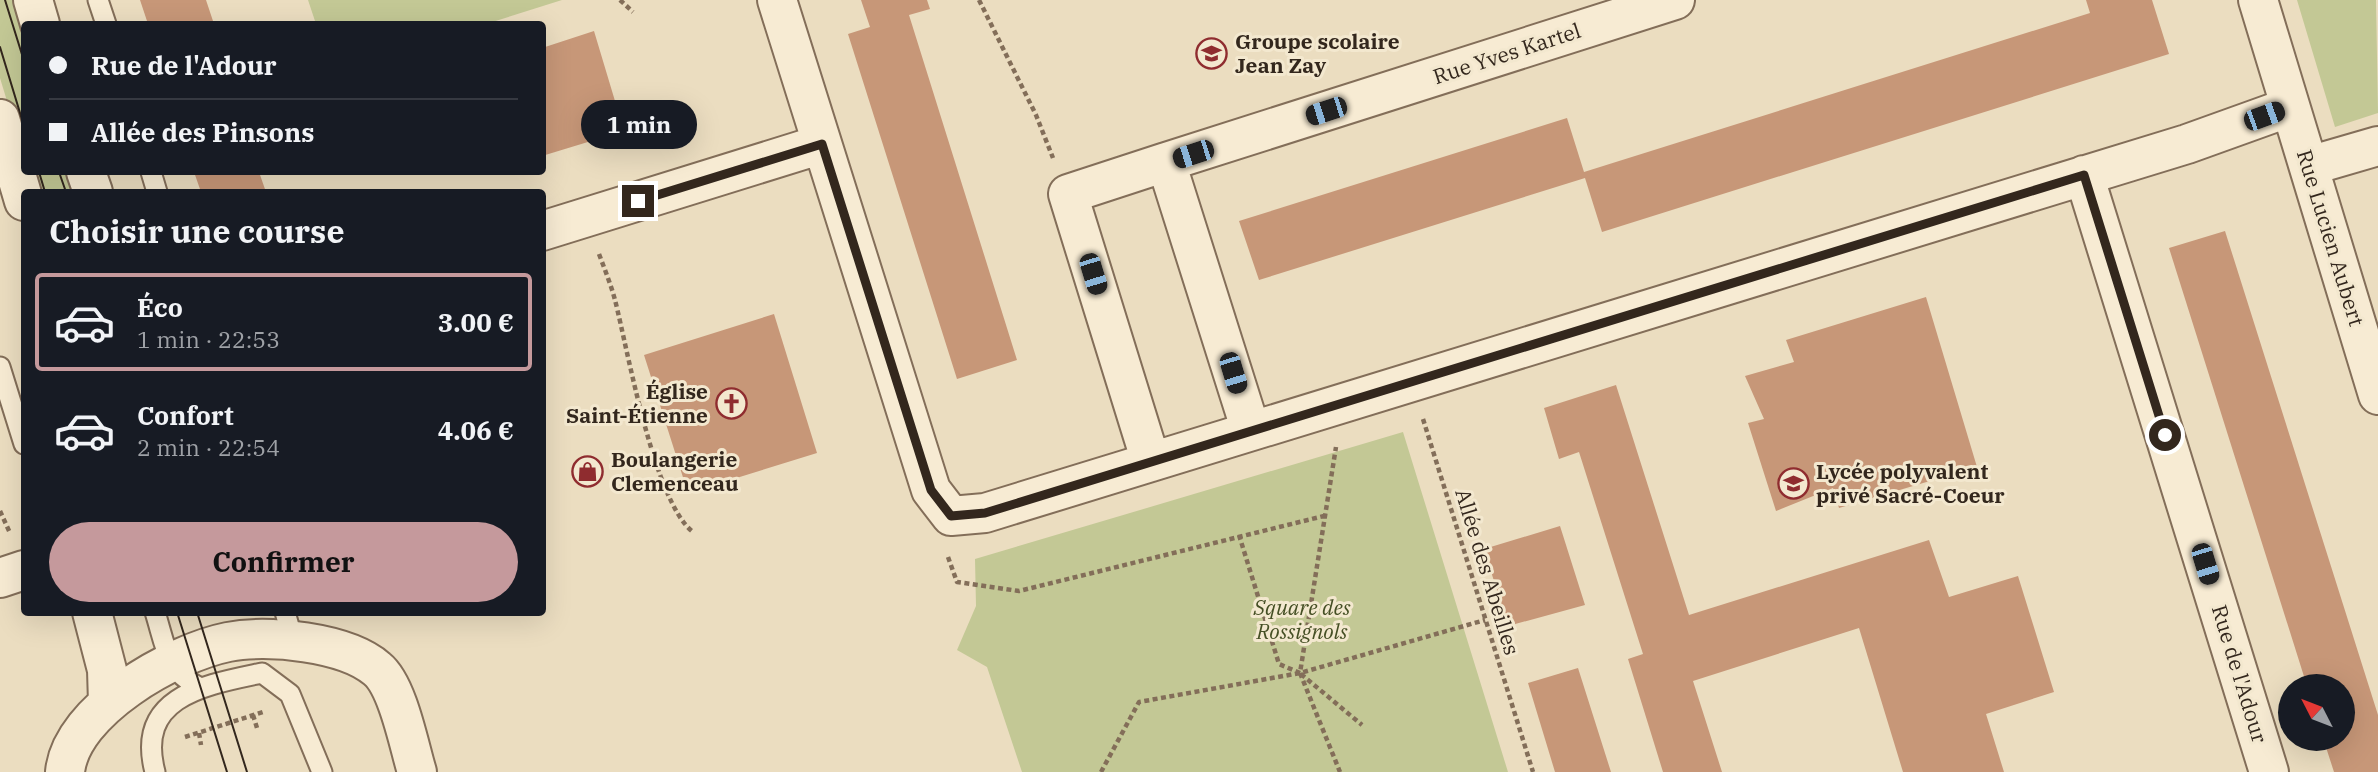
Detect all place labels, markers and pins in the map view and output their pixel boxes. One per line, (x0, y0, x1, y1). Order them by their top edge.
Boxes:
place label: Groupe scolaire Jean Zay (1235, 27, 1400, 79)
school or university icon: Groupe scolaire Jean Zay (1195, 37, 1229, 71)
place label: Église Saint-Étienne (566, 377, 708, 429)
church icon: Église Saint-Étienne (714, 387, 748, 421)
place label: Boulangerie Clemenceau (611, 445, 739, 497)
shop icon: Boulangerie Clemenceau (571, 455, 605, 489)
place label: Lycée polyvalent privé Sacré-Coeur (1816, 457, 2005, 509)
school or university icon: Lycée polyvalent privé Sacré-Coeur (1776, 467, 1810, 501)

